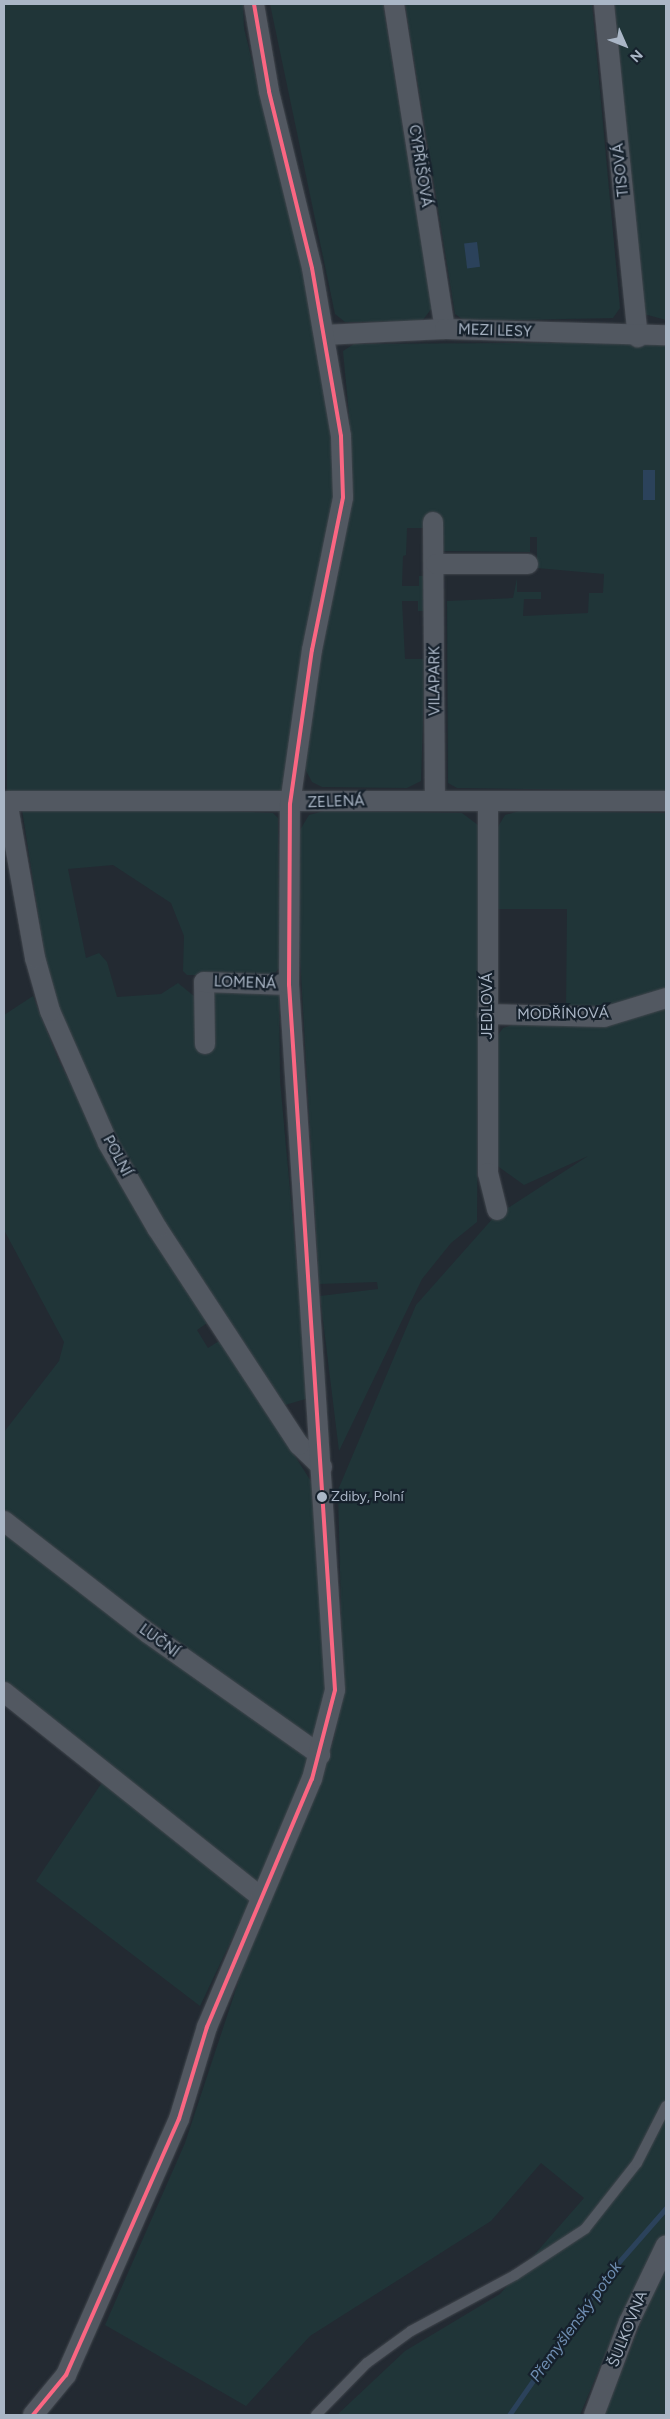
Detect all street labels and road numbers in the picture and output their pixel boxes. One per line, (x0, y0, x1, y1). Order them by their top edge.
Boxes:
street label: CYPŘIŠOVÁ (405, 123, 435, 209)
street label: TISOVÁ (609, 142, 633, 198)
street label: MEZI LESY (458, 321, 532, 341)
street label: VILAPARK (426, 646, 444, 716)
street label: ZELENÁ (307, 792, 365, 812)
street label: LOMENÁ (213, 973, 277, 993)
street label: JEDLOVÁ (479, 973, 497, 1039)
street label: MODŘÍNOVÁ (517, 1004, 609, 1024)
street label: POLNÍ (99, 1132, 135, 1180)
street label: LUČNÍ (136, 1621, 182, 1661)
street label: ŠULKOVNA (605, 2288, 651, 2370)

